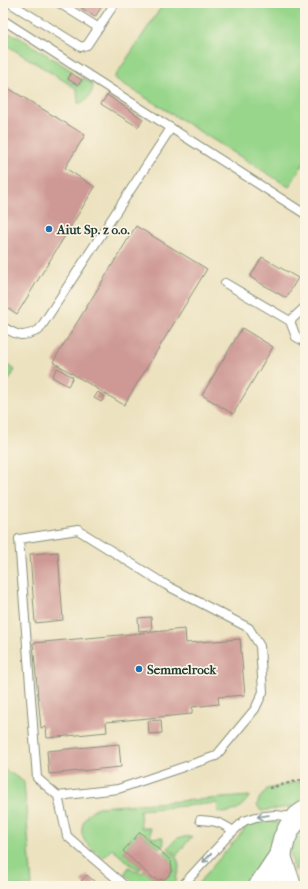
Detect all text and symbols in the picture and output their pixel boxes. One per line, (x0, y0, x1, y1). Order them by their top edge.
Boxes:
place label: Aiut Sp. z o.o. (56, 222, 130, 238)
marker: Aiut Sp. z o.o. (44, 224, 54, 234)
place label: Semmelrock (147, 662, 217, 677)
marker: Semmelrock (134, 664, 144, 674)
one-way arrow (257, 812, 270, 820)
one-way arrow (202, 853, 212, 863)

